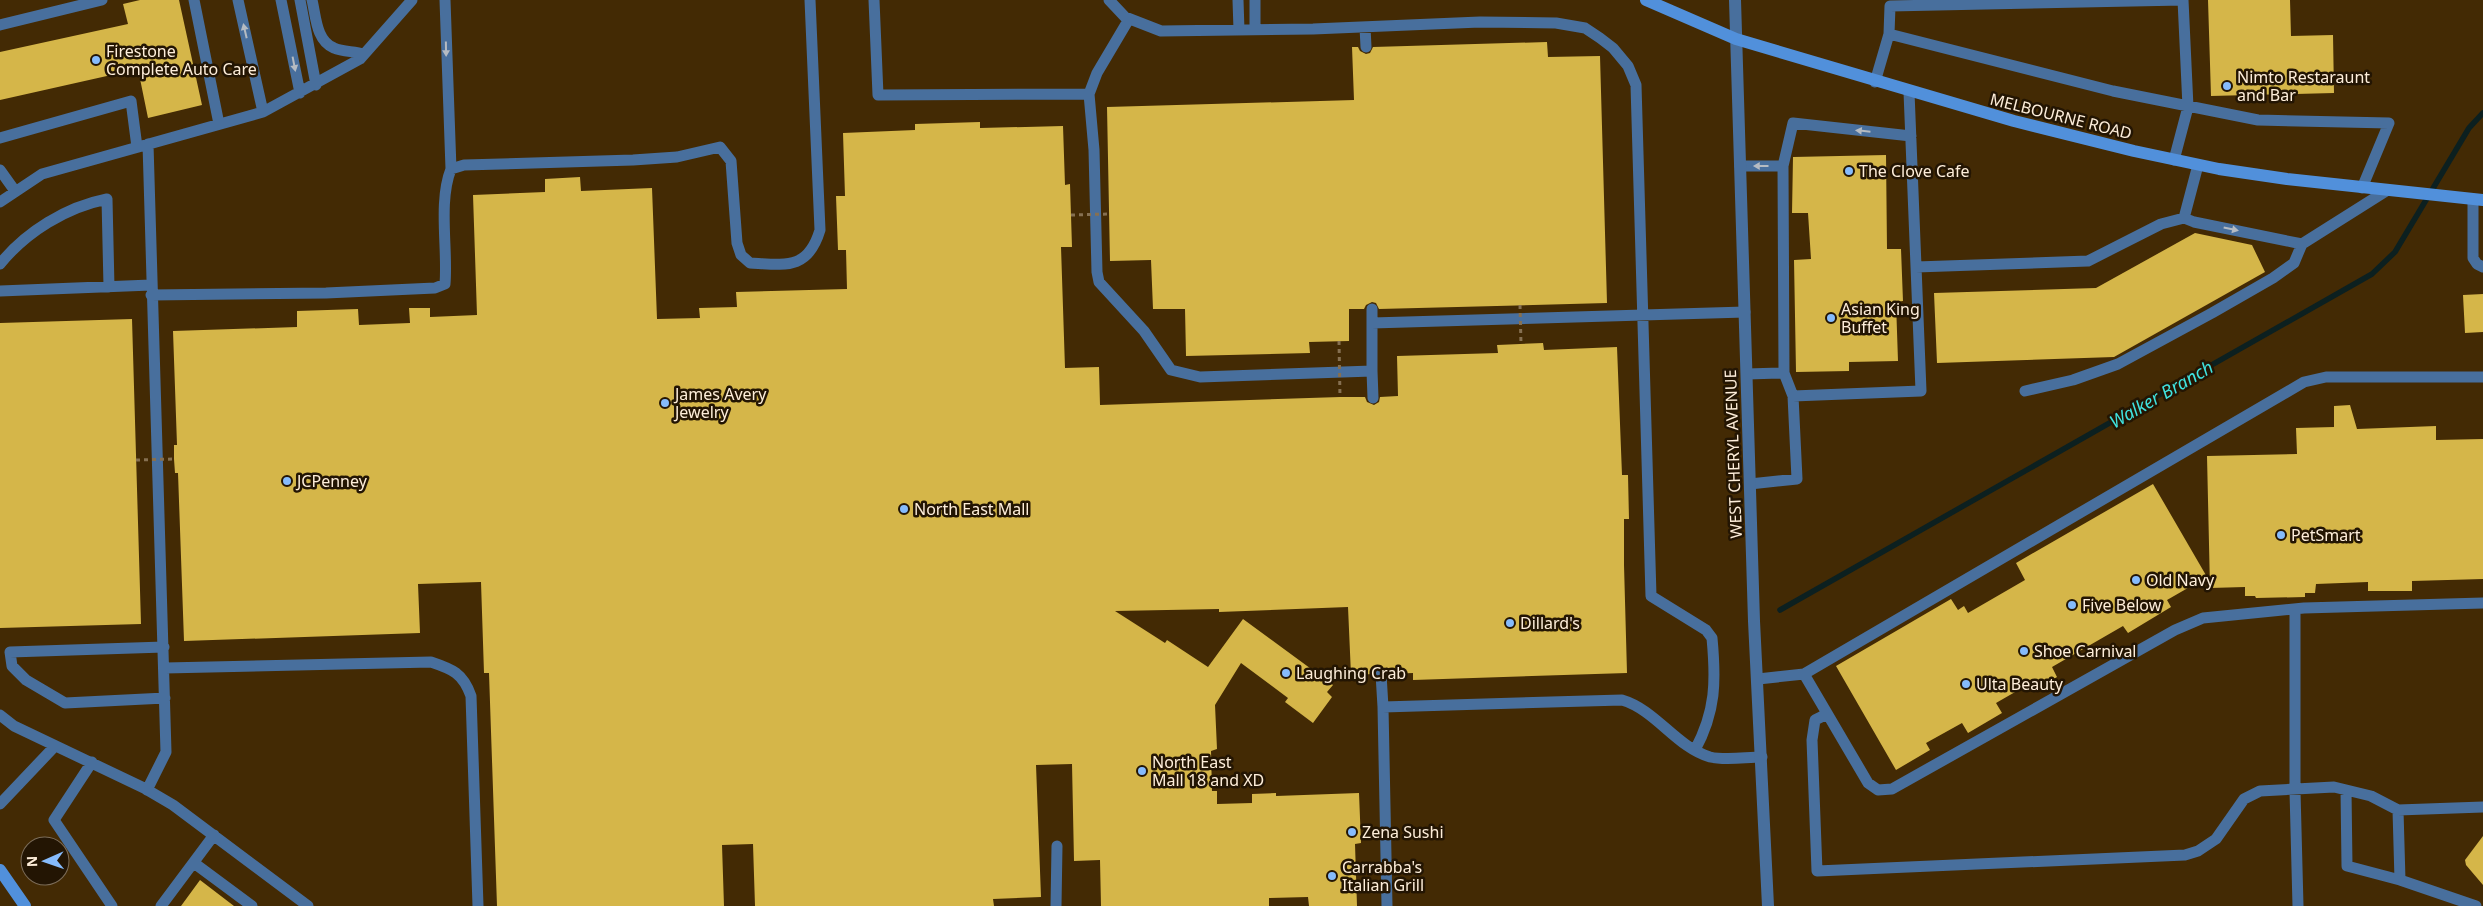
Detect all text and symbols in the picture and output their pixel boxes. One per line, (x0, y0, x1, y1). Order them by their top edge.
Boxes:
one-way arrow (241, 23, 249, 38)
place label: Firestone Complete Auto Care (106, 40, 257, 80)
one-way arrow (442, 41, 450, 57)
marker: Firestone Complete Auto Care (90, 54, 102, 66)
one-way arrow (290, 56, 298, 71)
place label: Nimto Restaraunt and Bar (2237, 66, 2370, 106)
marker: Nimto Restaraunt and Bar (2221, 80, 2233, 92)
street label: MELBOURNE ROAD (1988, 88, 2134, 144)
one-way arrow (1855, 126, 1871, 134)
place label: The Clove Cafe (1859, 160, 1970, 182)
one-way arrow (1753, 162, 1769, 170)
marker: The Clove Cafe (1843, 165, 1855, 177)
one-way arrow (2223, 226, 2239, 234)
place label: Asian King Buffet (1841, 298, 1920, 338)
marker: Asian King Buffet (1825, 312, 1837, 324)
water label: Walker Branch (2105, 355, 2217, 433)
street label: WEST CHERYL AVENUE (1719, 369, 1747, 539)
place label: James Avery Jewelry (673, 383, 767, 423)
marker: James Avery Jewelry (659, 397, 671, 409)
place label: JCPenney (295, 470, 368, 492)
marker: JCPenney (281, 475, 293, 487)
place label: North East Mall (914, 498, 1030, 520)
marker: North East Mall (898, 503, 910, 515)
place label: PetSmart (2291, 524, 2361, 546)
marker: PetSmart (2275, 529, 2287, 541)
place label: Old Navy (2146, 569, 2215, 591)
marker: Old Navy (2130, 574, 2142, 586)
place label: Five Below (2082, 594, 2162, 616)
marker: Five Below (2066, 599, 2078, 611)
place label: Dillard's (1520, 612, 1580, 634)
marker: Dillard's (1504, 617, 1516, 629)
place label: Shoe Carnival (2034, 640, 2136, 662)
marker: Shoe Carnival (2018, 645, 2030, 657)
place label: Laughing Crab (1296, 662, 1406, 684)
marker: Laughing Crab (1280, 667, 1292, 679)
place label: Ulta Beauty (1976, 673, 2064, 695)
marker: Ulta Beauty (1960, 678, 1972, 690)
place label: North East Mall 18 and XD (1152, 751, 1264, 791)
marker: North East Mall 18 and XD (1136, 765, 1148, 777)
place label: Zena Sushi (1362, 821, 1444, 843)
marker: Zena Sushi (1346, 826, 1358, 838)
north arrow (20, 836, 70, 886)
text: N (22, 855, 41, 867)
place label: Carrabba's Italian Grill (1342, 856, 1424, 896)
marker: Carrabba's Italian Grill (1326, 870, 1338, 882)

